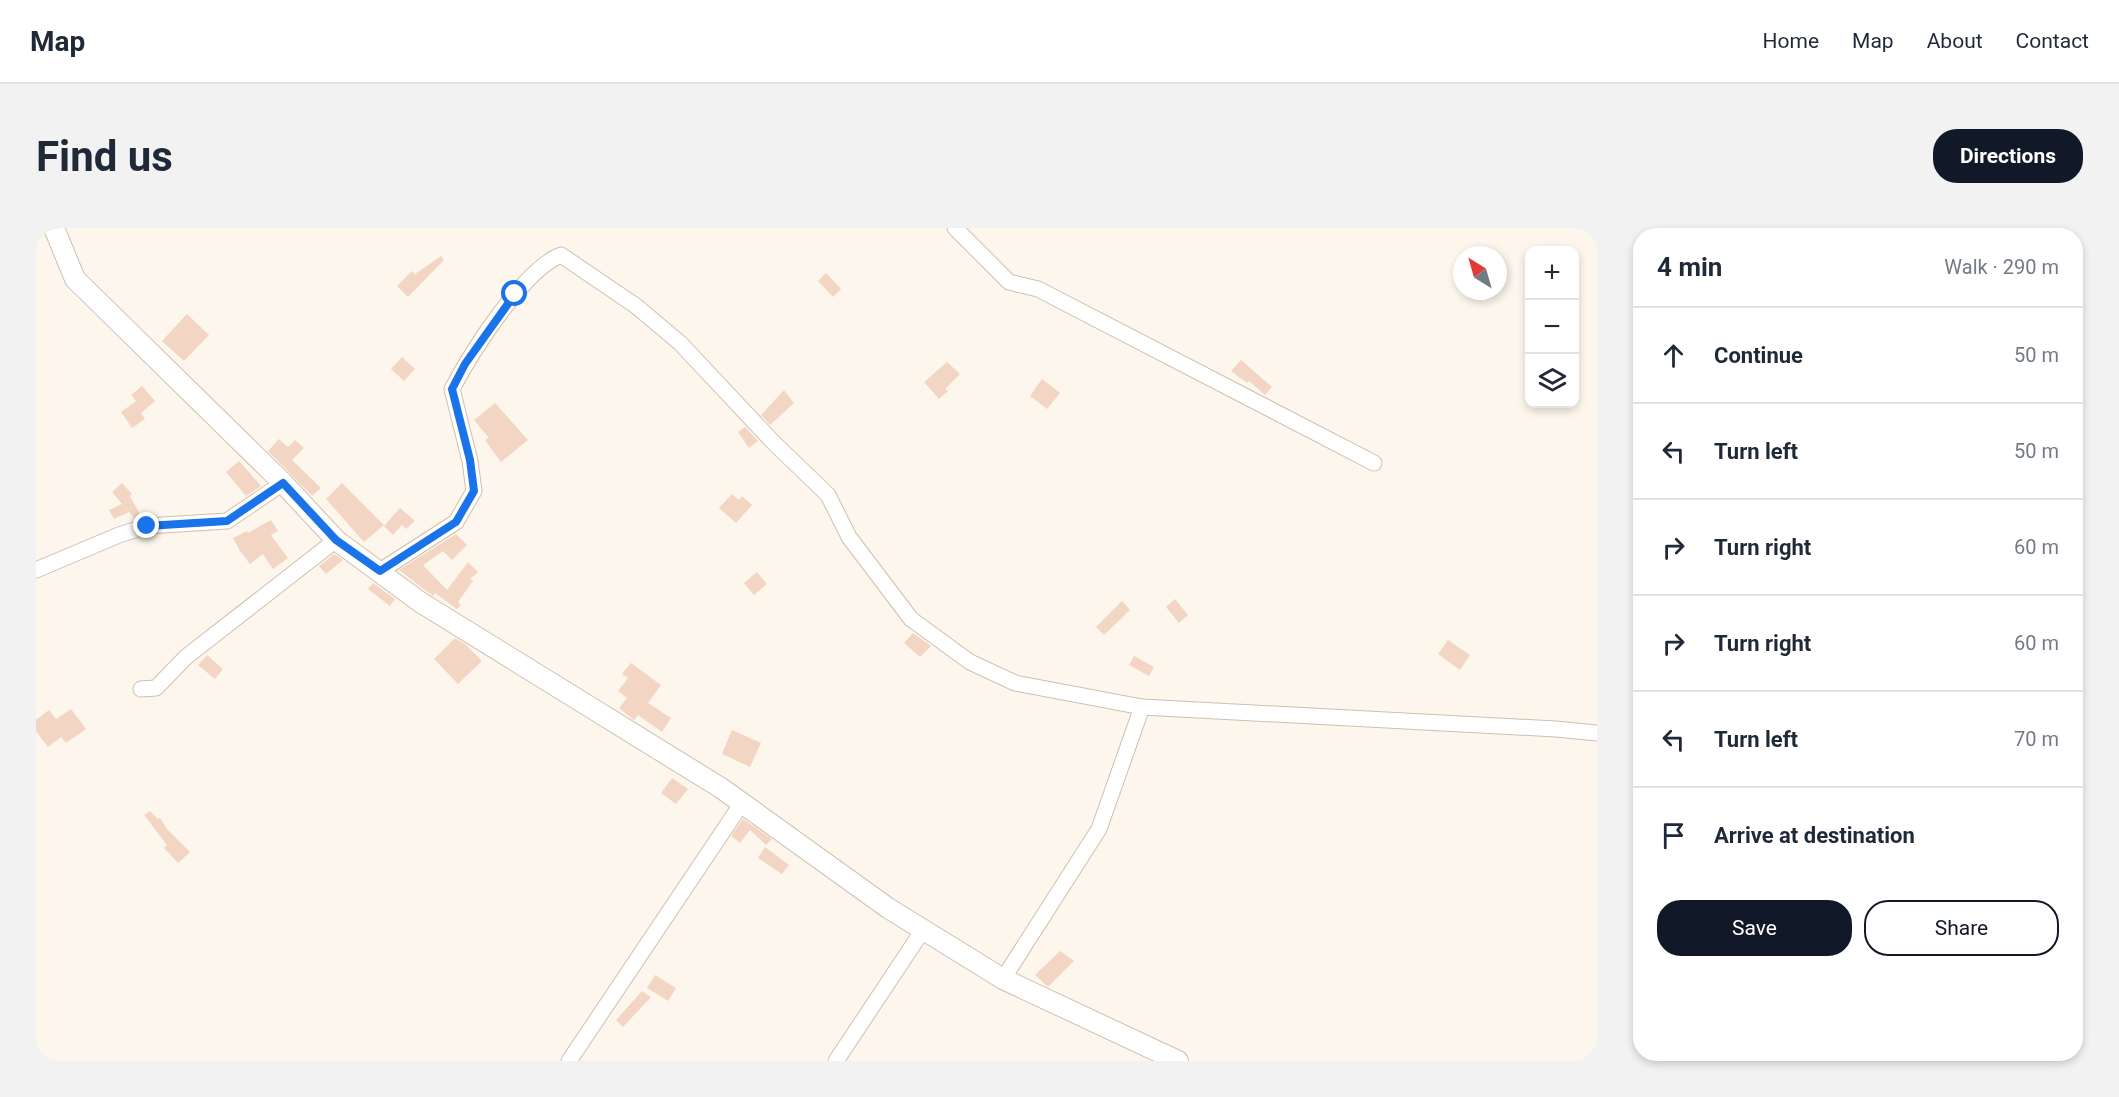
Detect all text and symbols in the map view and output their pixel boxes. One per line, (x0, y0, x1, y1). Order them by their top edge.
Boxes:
text: Map (30, 25, 85, 58)
text: Home (1763, 29, 1819, 53)
text: Map (1852, 29, 1894, 53)
text: About (1927, 29, 1983, 53)
text: Contact (2016, 29, 2089, 53)
button: Directions (1933, 129, 2083, 183)
text: Find us (36, 132, 173, 181)
north arrow (1453, 246, 1507, 300)
map controls (1525, 246, 1579, 408)
button: + (1525, 246, 1579, 300)
text: 4 min (1657, 252, 1722, 282)
text: Walk · 290 m (1944, 255, 2059, 279)
route start (501, 280, 527, 306)
button: − (1525, 300, 1579, 354)
icon: ahead (1657, 339, 1690, 372)
text: Continue (1714, 343, 1803, 368)
text: 50 m (2014, 343, 2059, 367)
button: layers (1525, 354, 1579, 408)
icon: left (1657, 435, 1690, 468)
text: Turn left (1714, 439, 1798, 464)
text: 50 m (2014, 439, 2059, 463)
route end (133, 512, 159, 538)
icon: right (1657, 531, 1690, 564)
text: Turn right (1714, 535, 1811, 560)
text: 60 m (2014, 535, 2059, 559)
icon: right (1657, 627, 1690, 660)
text: Turn right (1714, 631, 1811, 656)
text: 60 m (2014, 631, 2059, 655)
icon: left (1657, 723, 1690, 756)
text: Turn left (1714, 727, 1798, 752)
text: 70 m (2014, 727, 2059, 751)
icon: arrive (1657, 819, 1690, 852)
text: Arrive at destination (1714, 823, 1915, 848)
button: Save (1657, 900, 1852, 956)
button: Share (1864, 900, 2059, 956)

